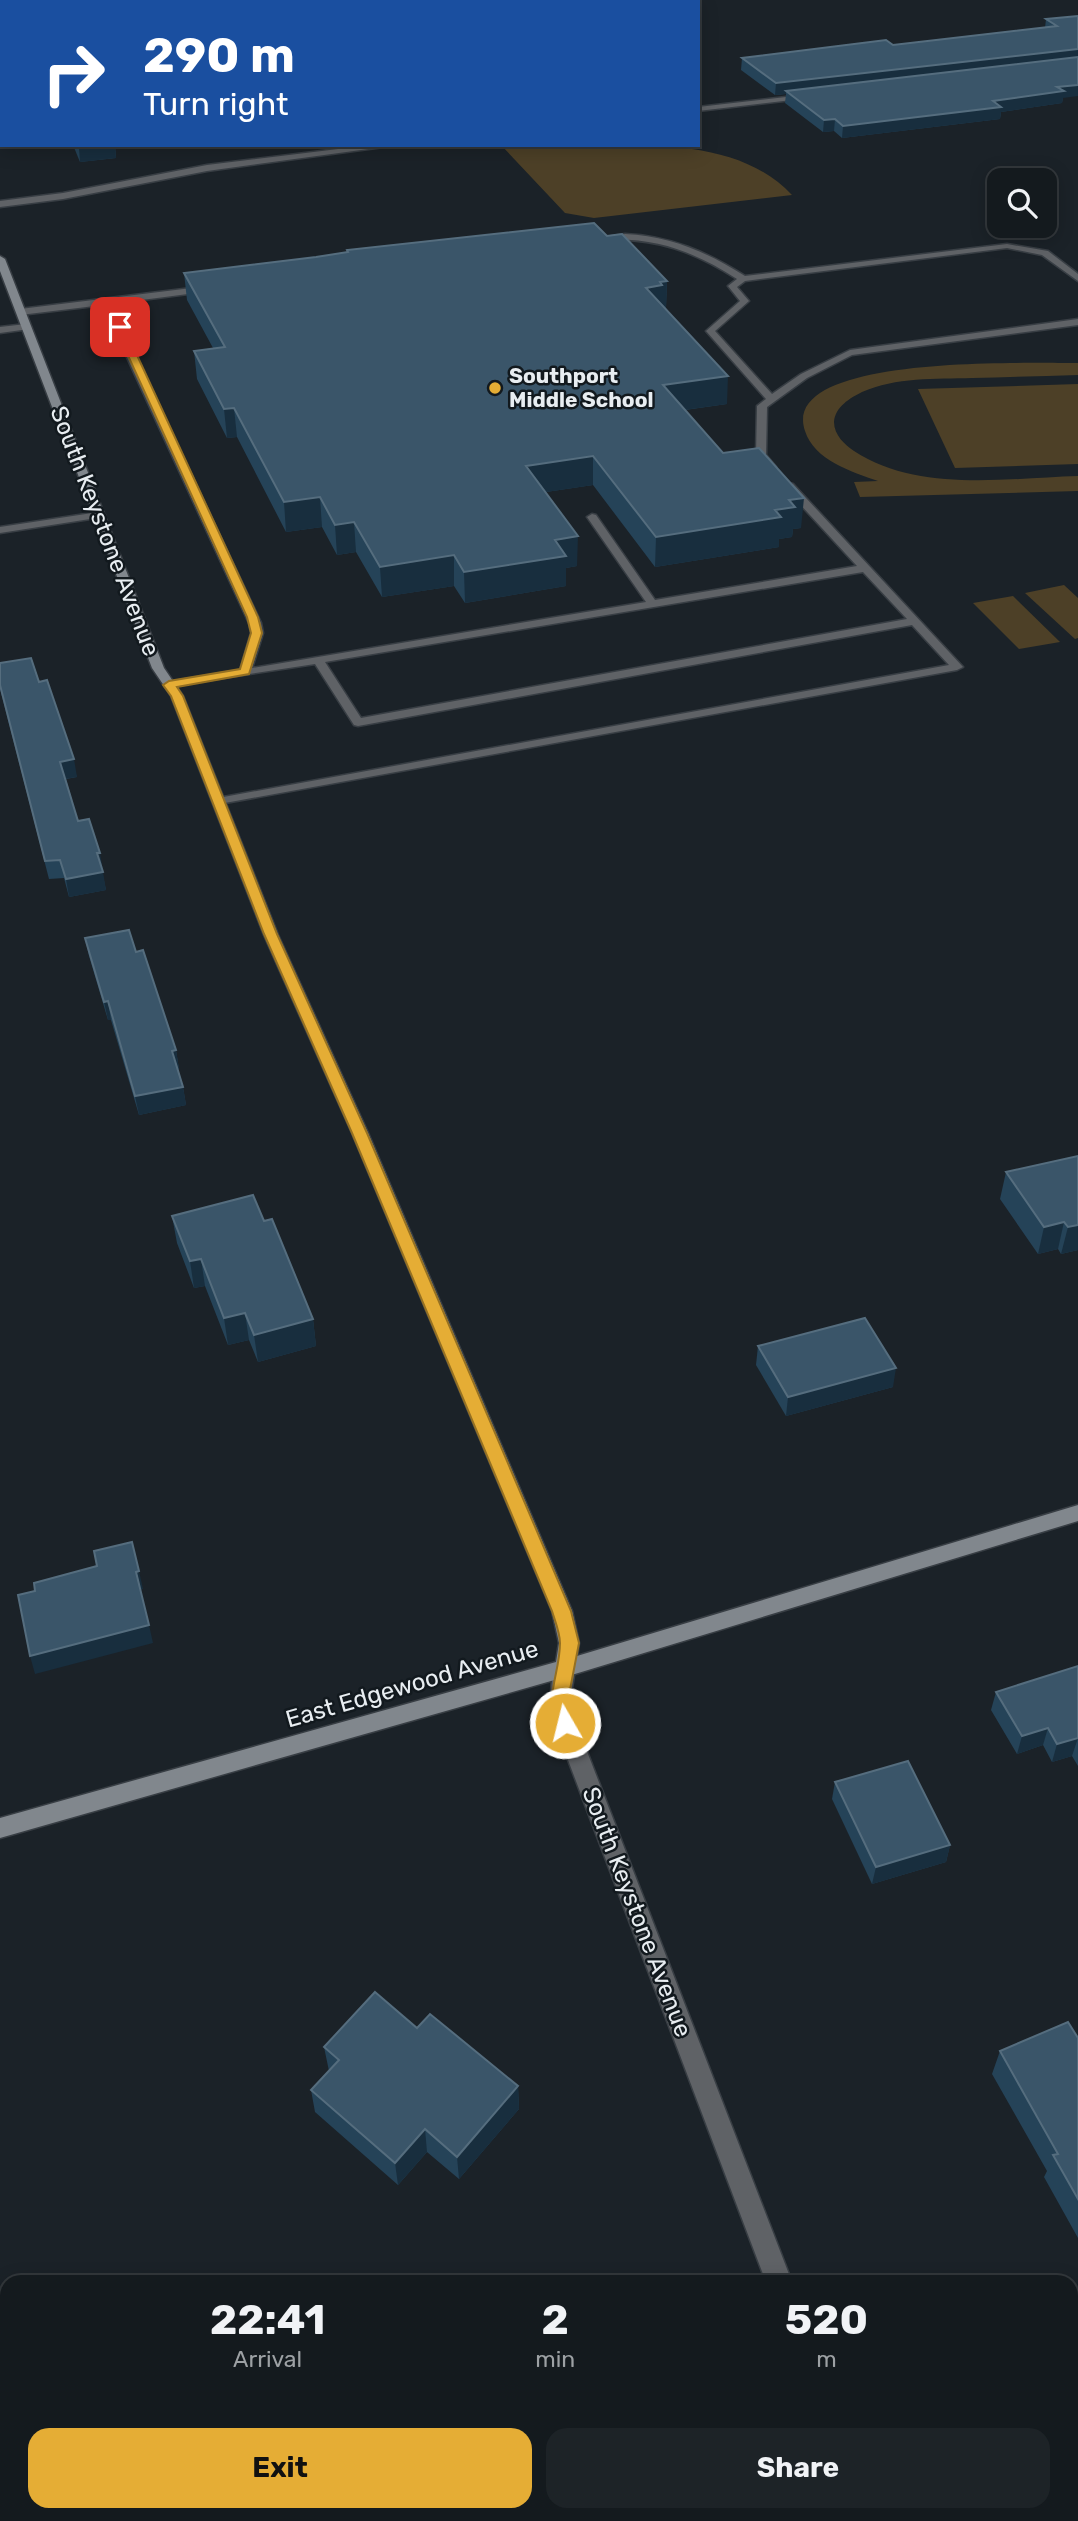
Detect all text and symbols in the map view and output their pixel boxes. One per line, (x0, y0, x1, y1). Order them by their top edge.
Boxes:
text: 290 m (143, 26, 295, 84)
icon: right (28, 28, 119, 119)
text: Turn right (143, 85, 288, 123)
map controls (987, 168, 1057, 238)
button: search (987, 168, 1057, 238)
pin (90, 297, 150, 357)
icon: arrive (101, 308, 139, 346)
place label: Southport Middle School (509, 363, 653, 412)
marker: Southport Middle School (487, 380, 503, 396)
street label: South Keystone Avenue (44, 402, 166, 660)
street label: East Edgewood Avenue (282, 1635, 542, 1733)
position arrow (528, 1686, 602, 1760)
street label: South Keystone Avenue (576, 1783, 698, 2041)
text: 22:41 (210, 2295, 325, 2345)
text: 2 (542, 2295, 569, 2345)
text: 520 (785, 2295, 868, 2345)
text: Arrival (233, 2345, 302, 2373)
text: min (535, 2345, 575, 2373)
text: m (816, 2345, 837, 2373)
button: Exit (28, 2428, 532, 2508)
button: Share (546, 2428, 1050, 2508)

